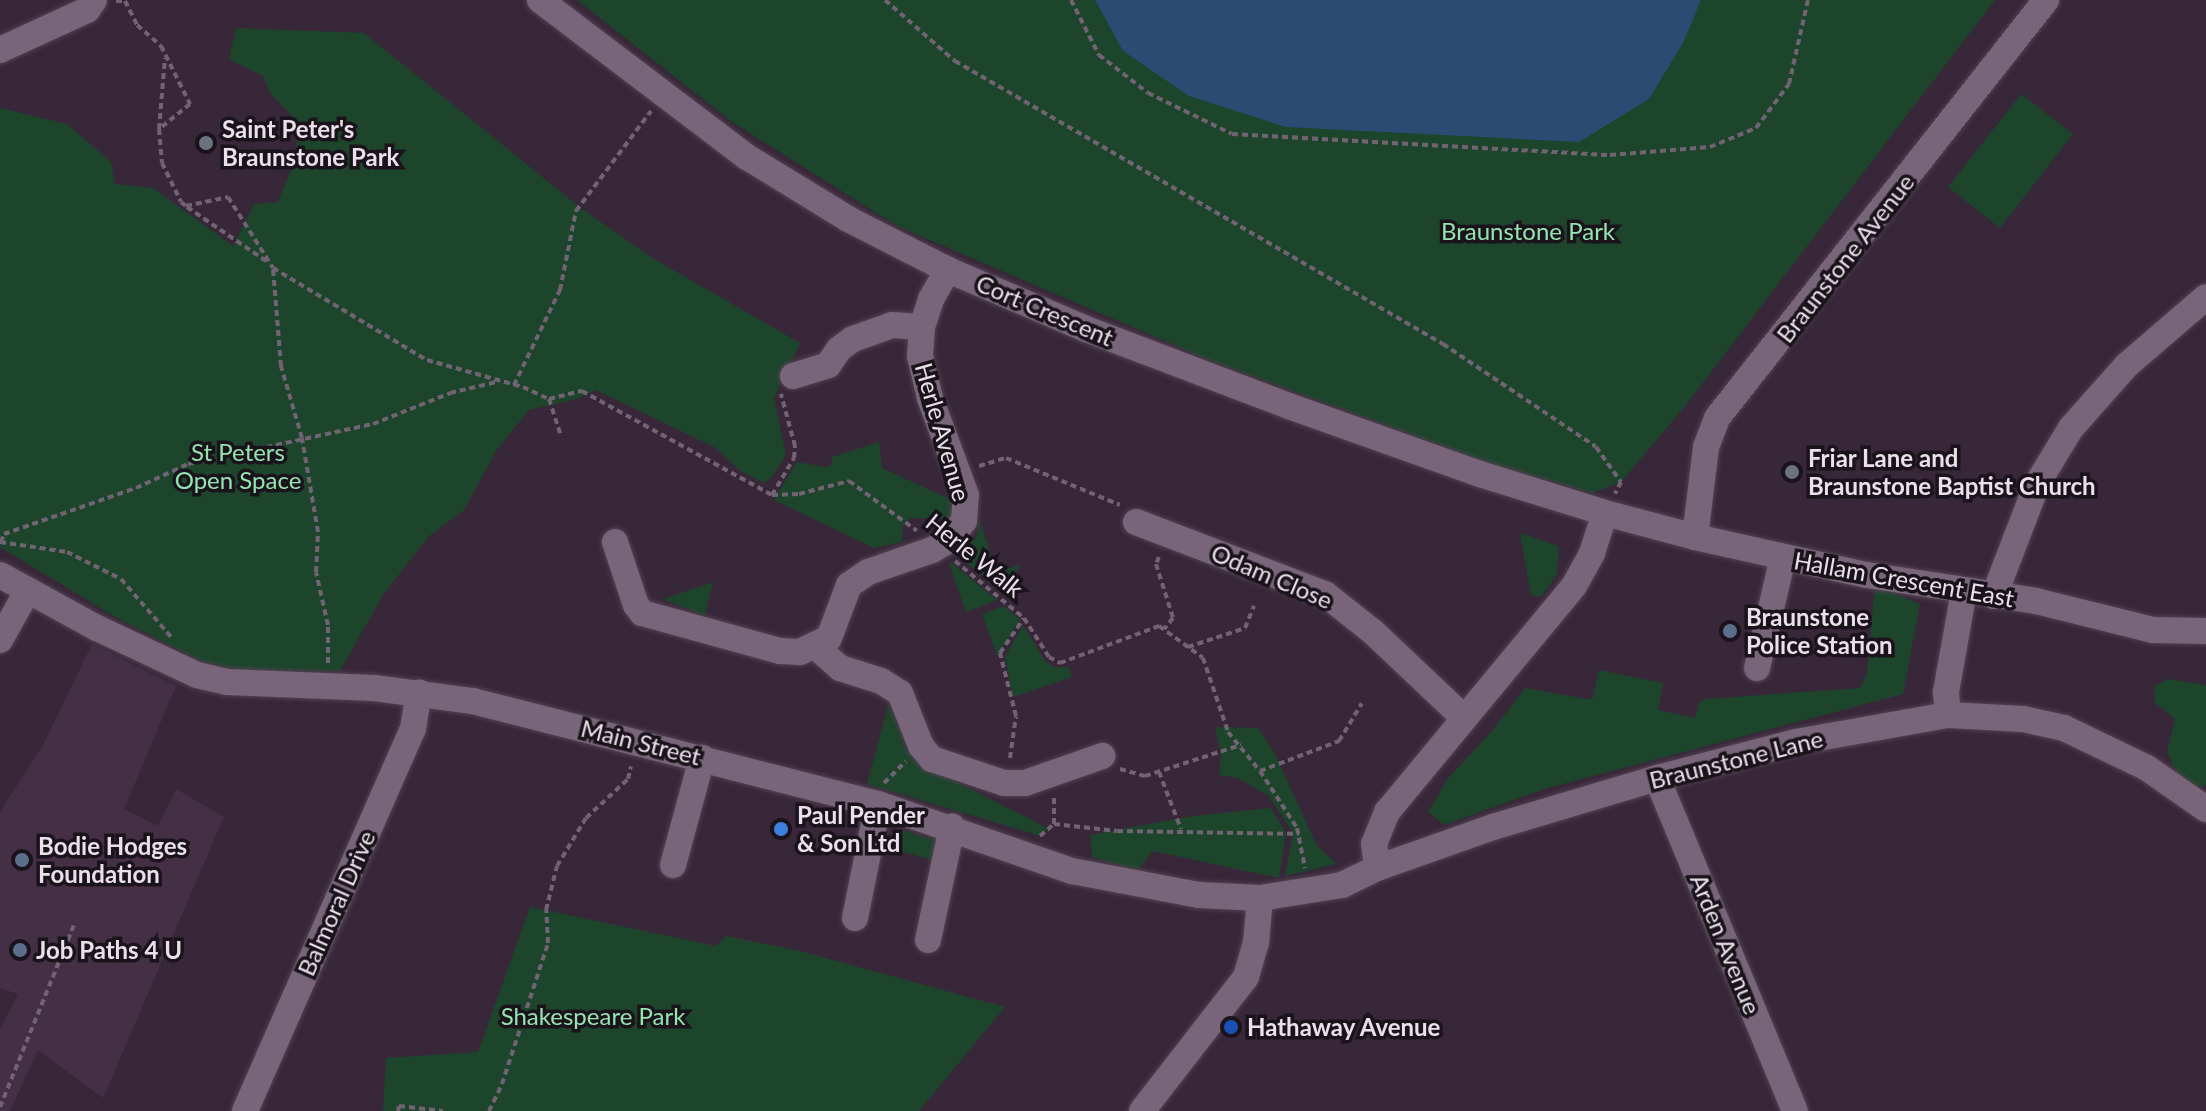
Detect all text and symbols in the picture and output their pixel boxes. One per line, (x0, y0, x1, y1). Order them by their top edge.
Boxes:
place label: Saint Peter's Braunstone Park (222, 115, 399, 171)
marker: Saint Peter's Braunstone Park (197, 134, 215, 152)
street label: Braunstone Avenue (1770, 168, 1920, 348)
park label: Braunstone Park (1441, 217, 1615, 245)
street label: Cort Crescent (972, 268, 1118, 352)
street label: Herle Avenue (909, 359, 977, 505)
park label: St Peters Open Space (175, 438, 301, 494)
place label: Friar Lane and Braunstone Baptist Church (1808, 444, 2096, 500)
marker: Friar Lane and Braunstone Baptist Church (1783, 463, 1801, 481)
street label: Herle Walk (920, 507, 1030, 603)
street label: Odam Close (1207, 538, 1337, 614)
street label: Hallam Crescent East (1792, 545, 2016, 613)
place label: Braunstone Police Station (1746, 603, 1892, 659)
marker: Braunstone Police Station (1721, 622, 1739, 640)
street label: Main Street (578, 713, 704, 771)
street label: Braunstone Lane (1646, 724, 1826, 794)
place label: Paul Pender & Son Ltd (797, 801, 925, 857)
marker: Paul Pender & Son Ltd (772, 820, 790, 838)
street label: Balmoral Drive (291, 826, 381, 980)
place label: Bodie Hodges Foundation (38, 832, 187, 888)
marker: Bodie Hodges Foundation (13, 851, 31, 869)
street label: Arden Avenue (1685, 869, 1767, 1019)
place label: Job Paths 4 U (36, 936, 182, 964)
marker: Job Paths 4 U (11, 941, 29, 959)
park label: Shakespeare Park (501, 1002, 685, 1030)
place label: Hathaway Avenue (1247, 1013, 1442, 1041)
marker: Hathaway Avenue (1222, 1018, 1240, 1036)

